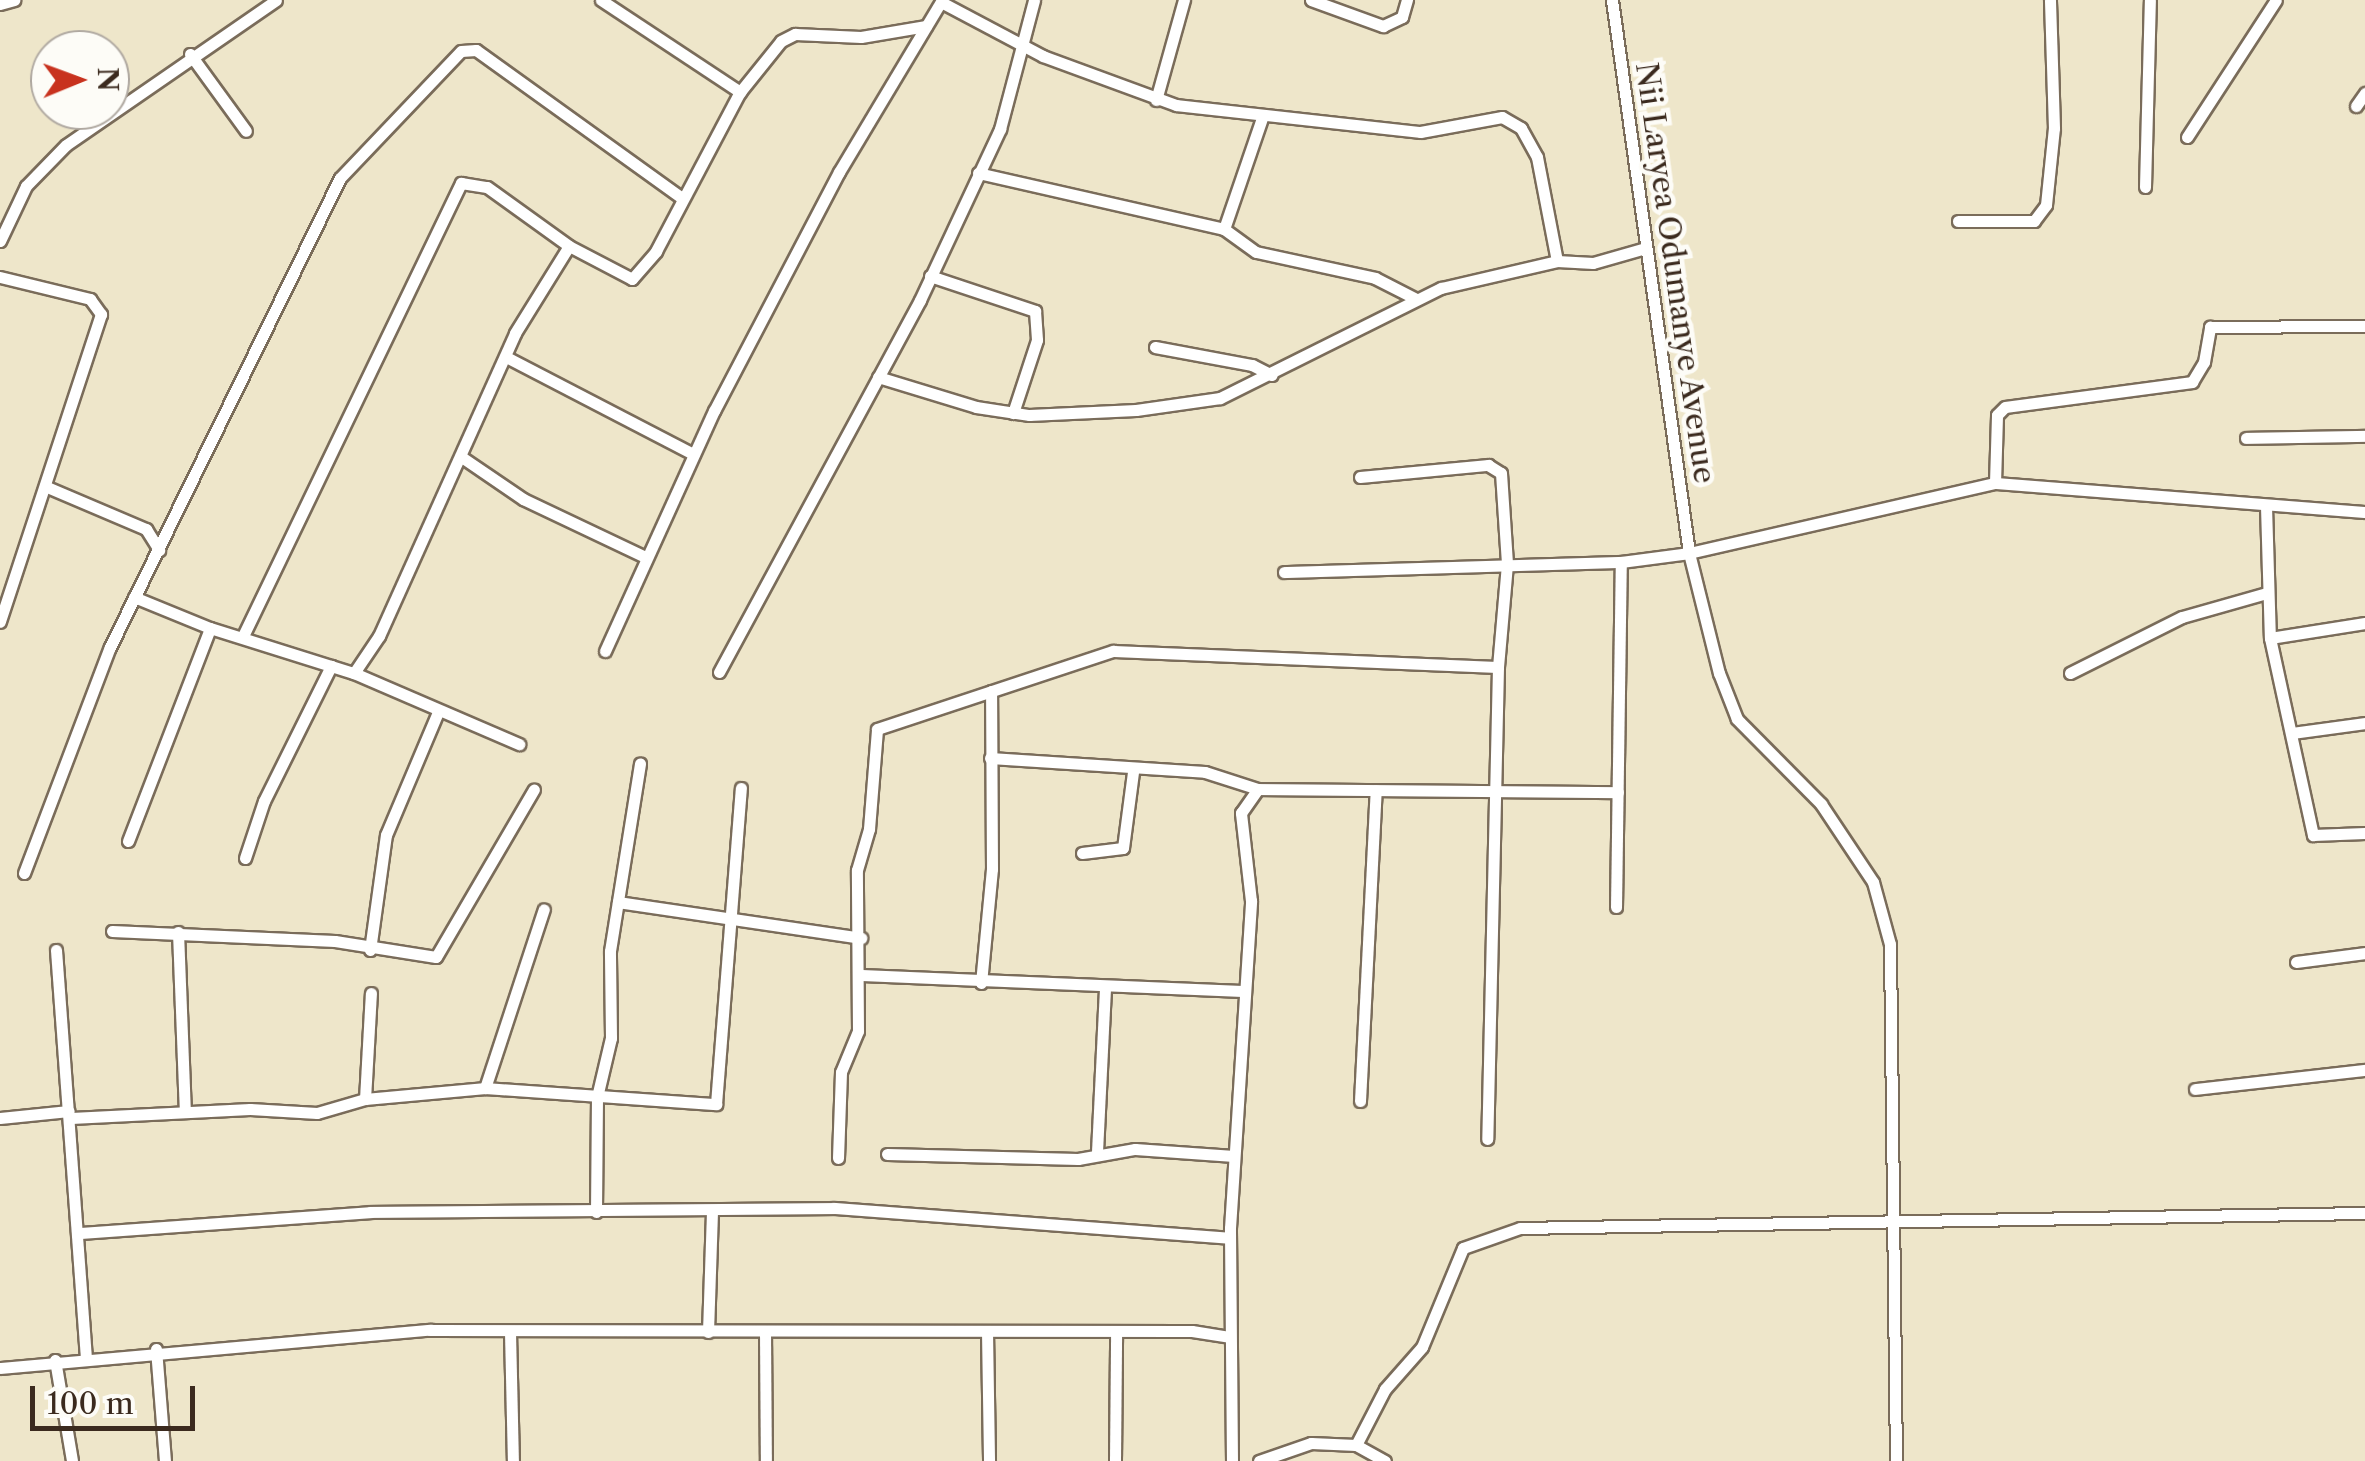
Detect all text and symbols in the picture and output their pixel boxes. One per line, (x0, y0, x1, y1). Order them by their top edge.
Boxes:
north arrow (30, 30, 130, 130)
street label: Nii Laryea Odumanye Avenue (1628, 59, 1722, 487)
text: N (91, 67, 125, 92)
scale bar (35, 1366, 200, 1428)
text: 100 m (47, 1385, 134, 1422)

